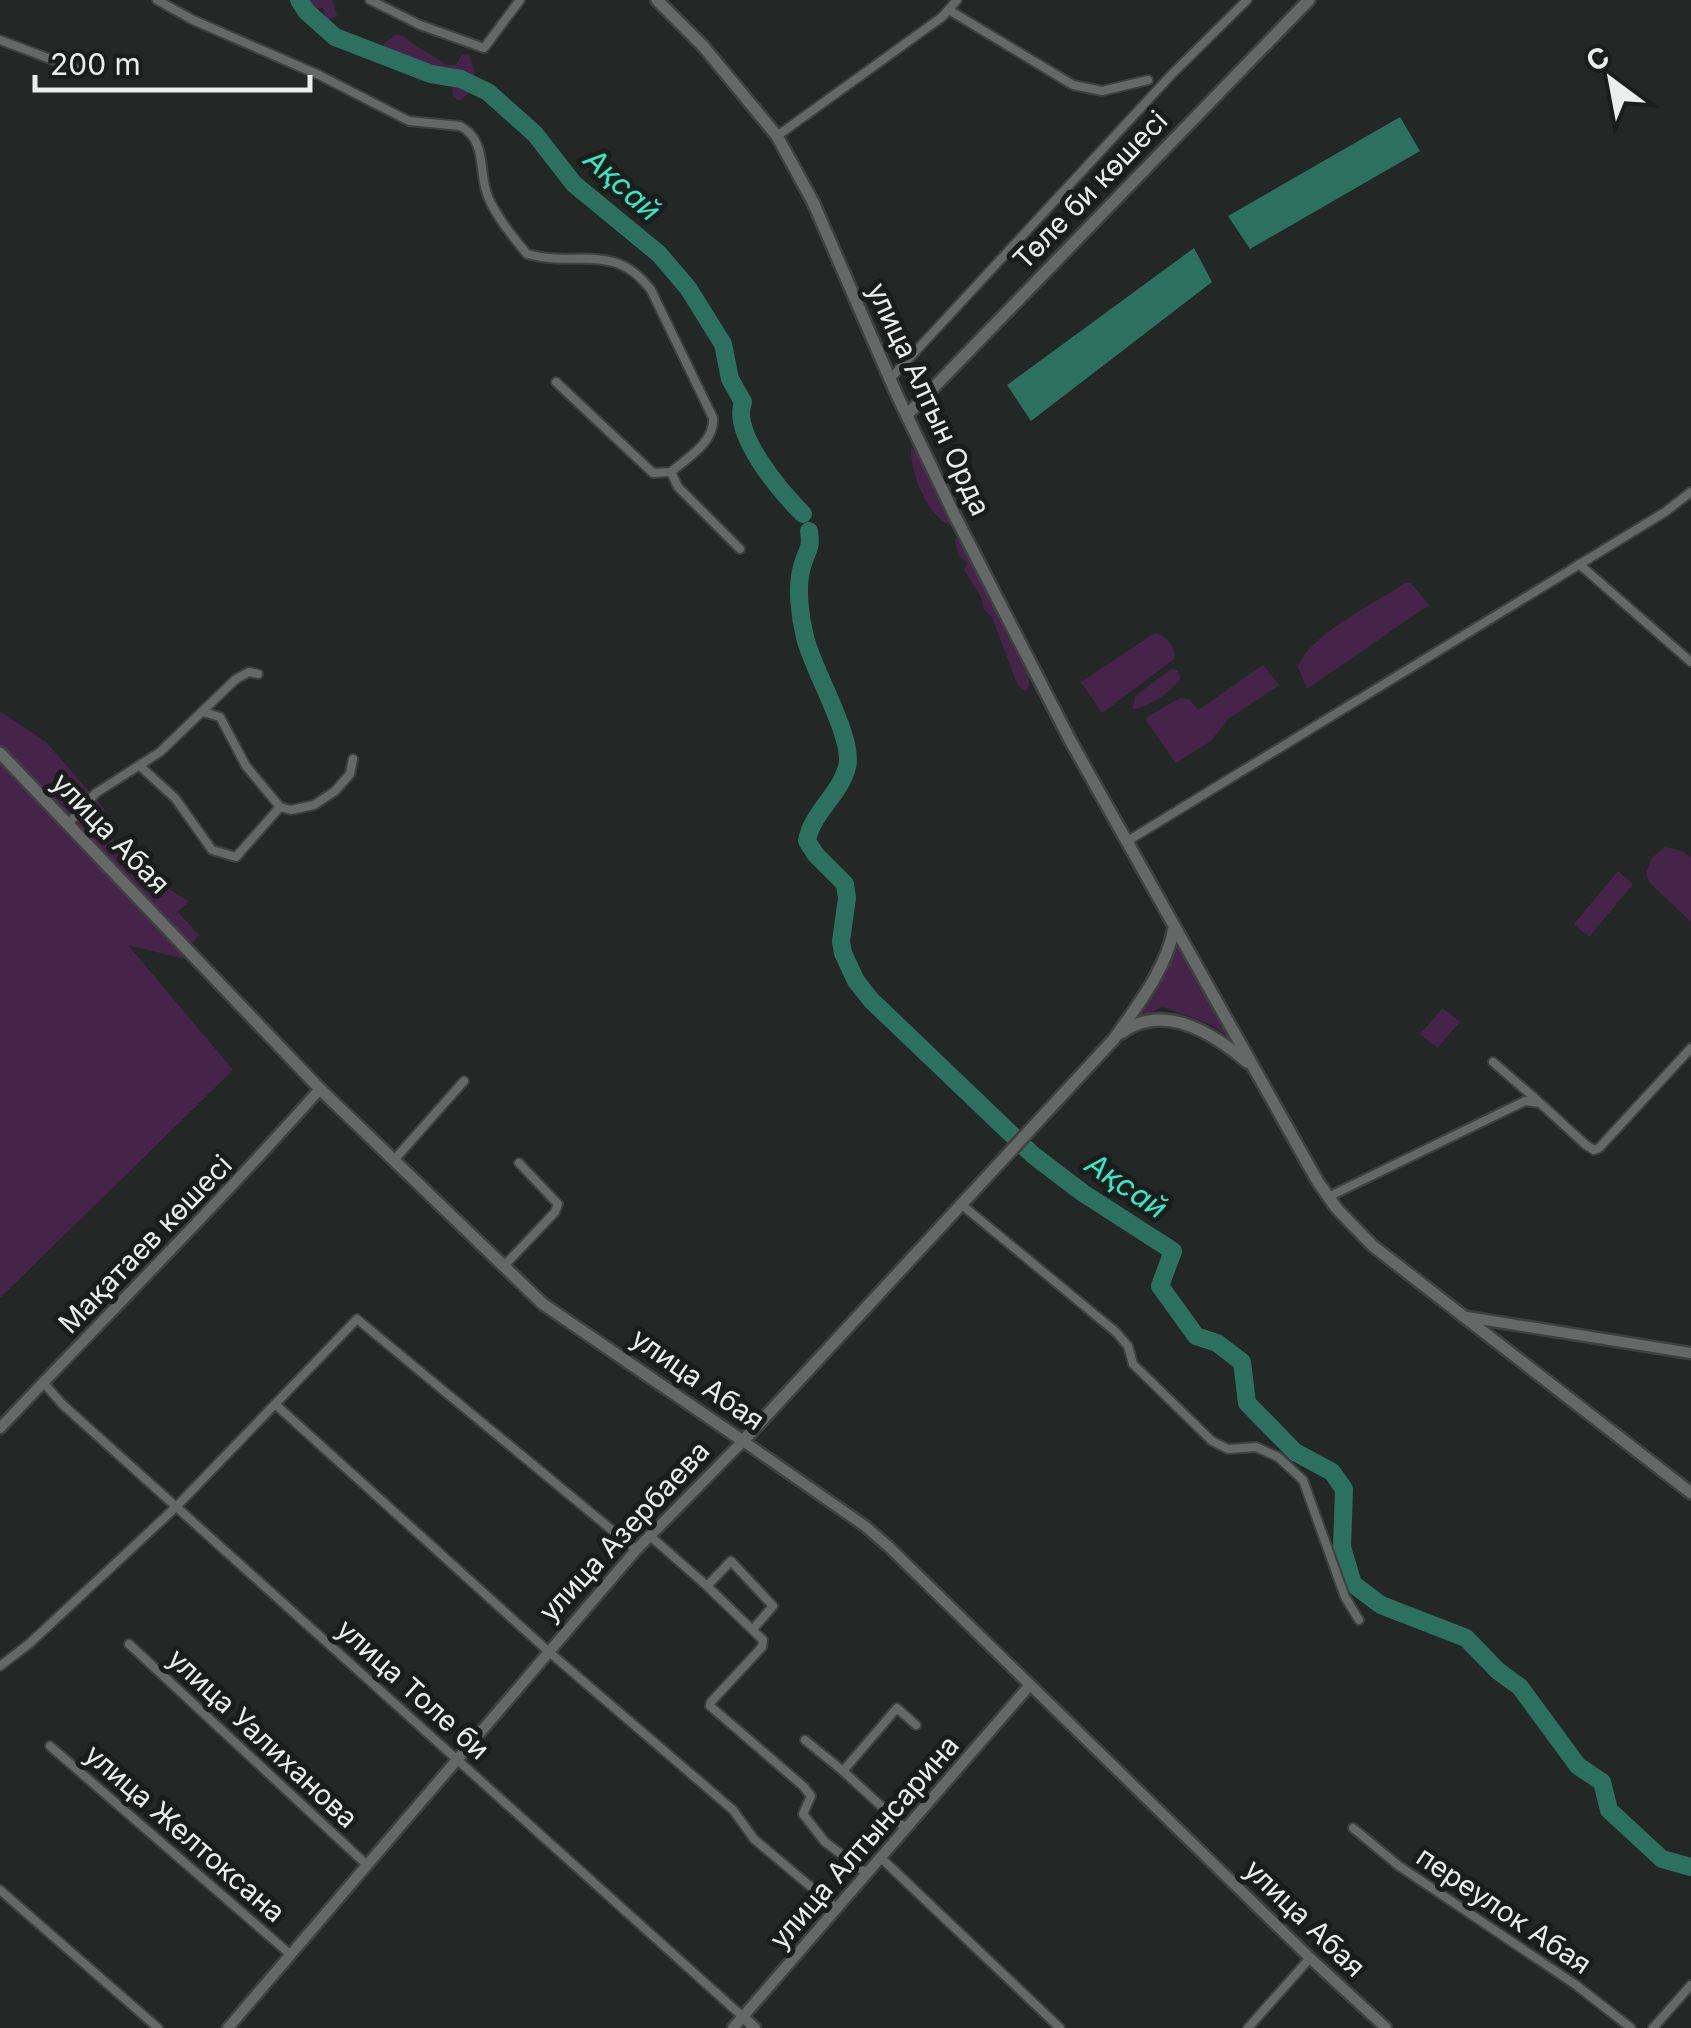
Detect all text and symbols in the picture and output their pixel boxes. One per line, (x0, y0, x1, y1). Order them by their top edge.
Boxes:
scale bar (35, 30, 310, 92)
north arrow (1561, 30, 1661, 130)
text: С (1580, 39, 1616, 79)
text: 200 m (50, 46, 141, 82)
street label: Төле би көшесі (1006, 104, 1174, 276)
water label: Ақсай (576, 140, 668, 228)
street label: улица Алтын Орда (860, 277, 998, 521)
street label: улица Абая (45, 766, 177, 900)
water label: Ақсай (1078, 1144, 1174, 1225)
street label: Мақатаев көшесі (51, 1148, 239, 1340)
street label: улица Абая (625, 1321, 771, 1437)
street label: улица Азербаева (532, 1434, 716, 1628)
street label: улица Толе би (330, 1612, 496, 1766)
street label: улица Уалиханова (161, 1641, 365, 1835)
street label: улица Алтынсарина (762, 1728, 966, 1956)
street label: улица Желтоксана (78, 1737, 292, 1929)
street label: переулок Абая (1410, 1839, 1598, 1981)
street label: улица Абая (1238, 1852, 1372, 1984)

